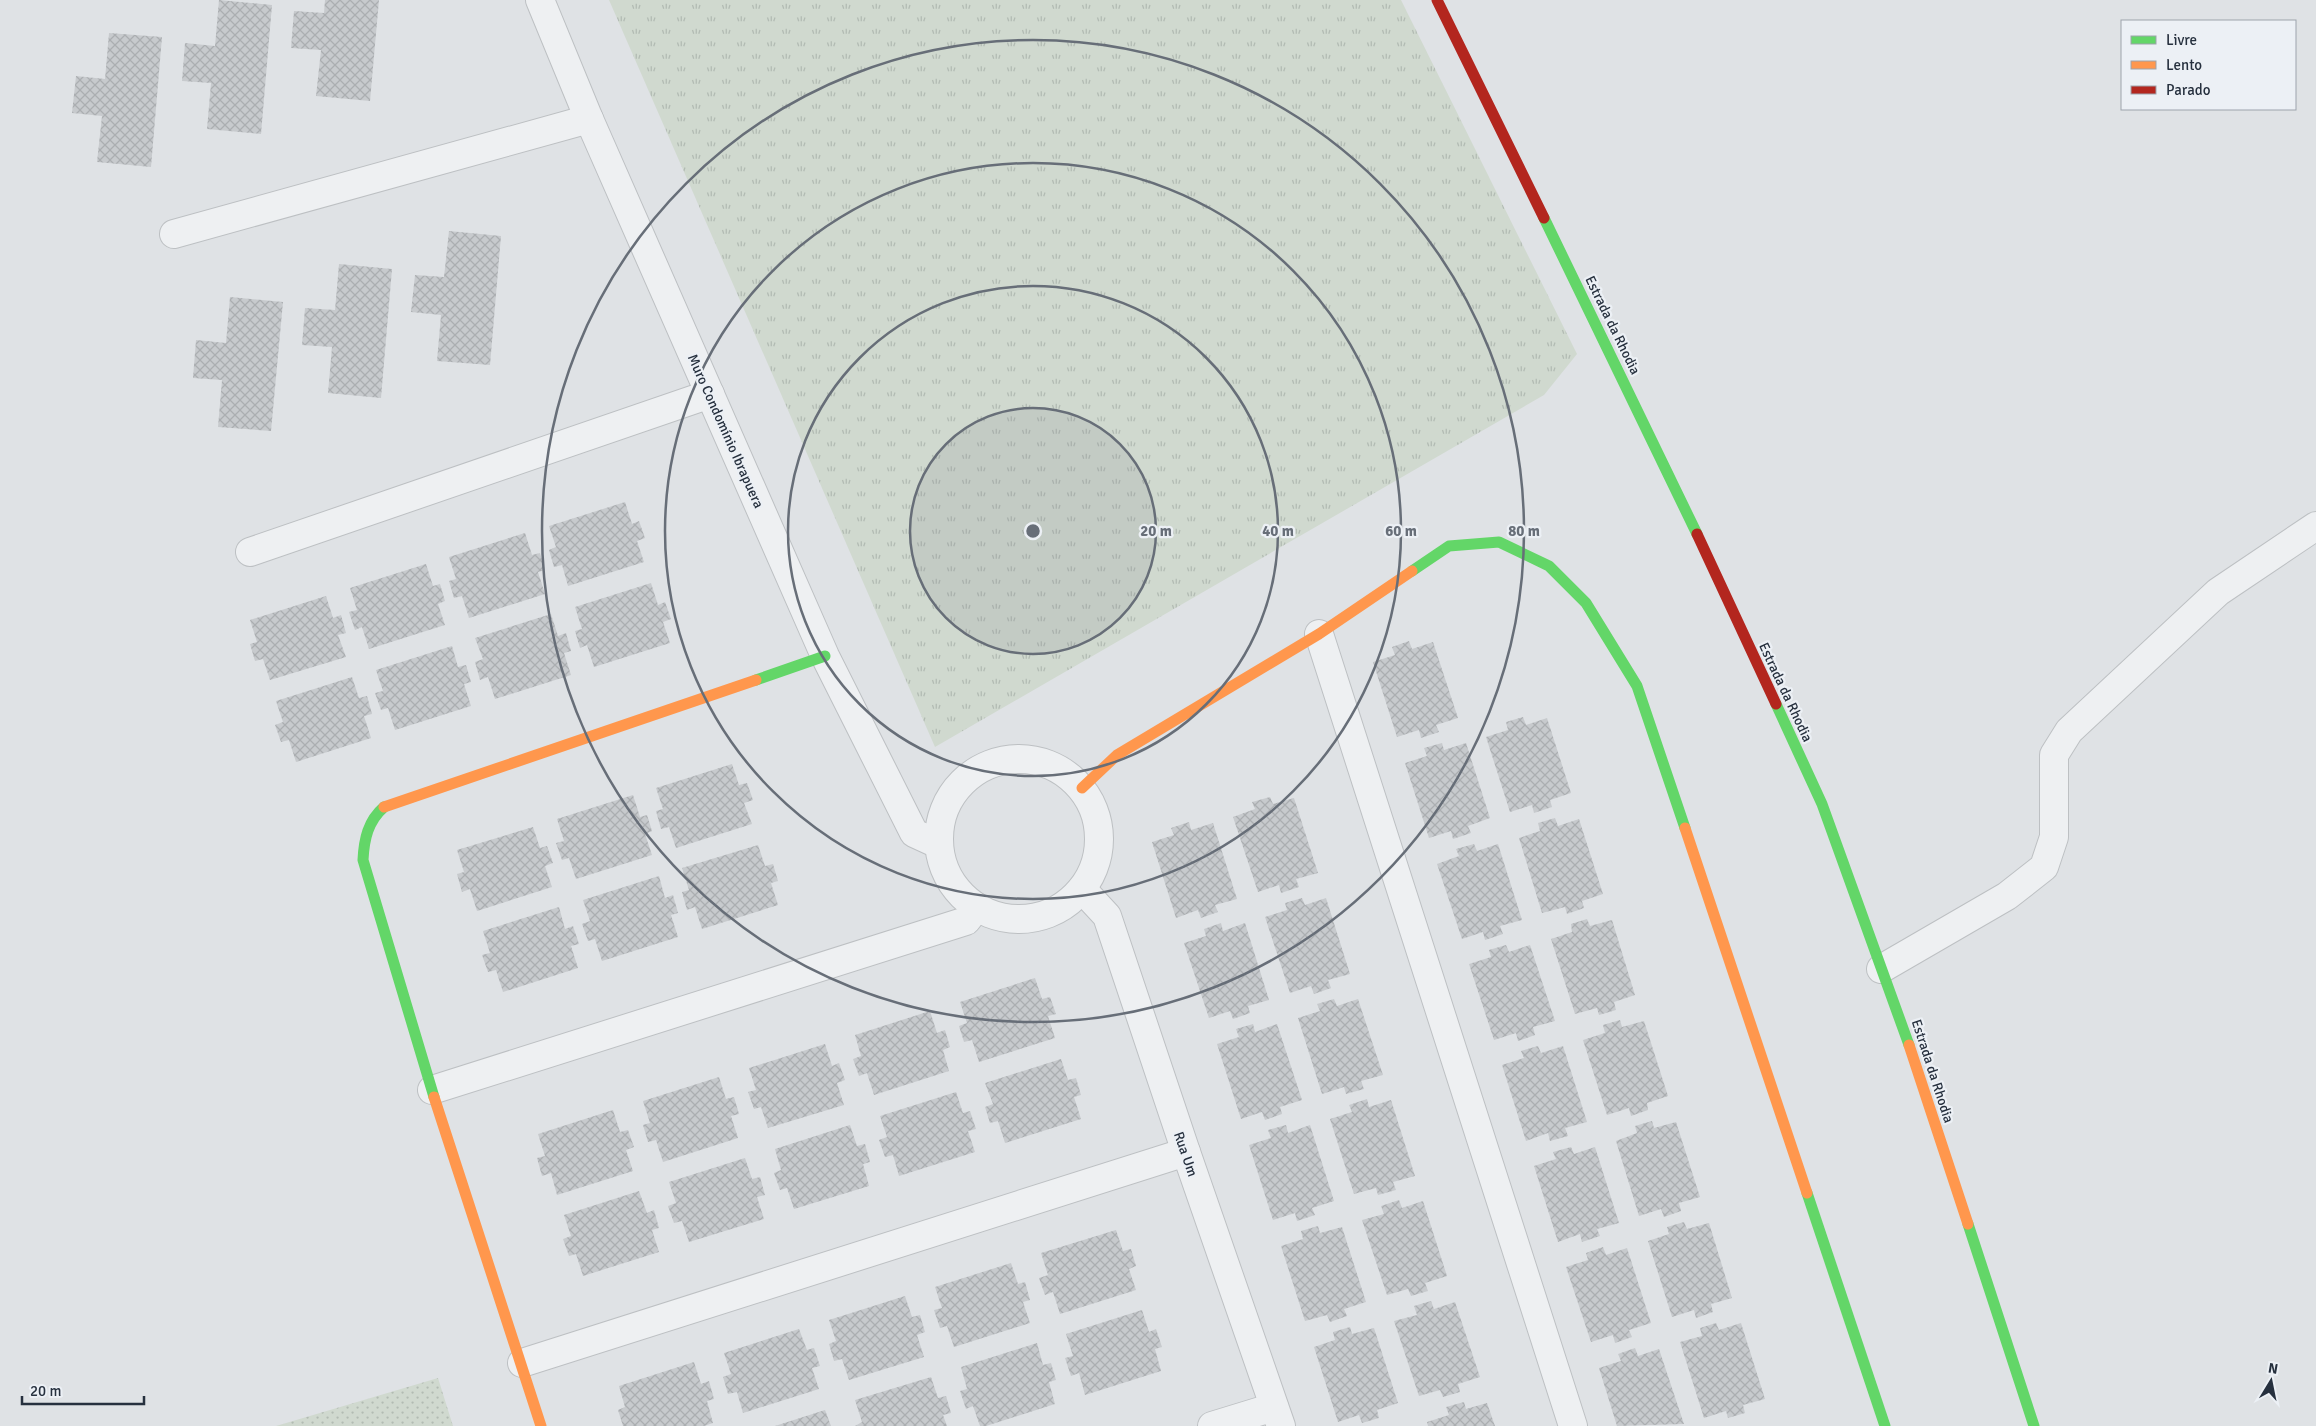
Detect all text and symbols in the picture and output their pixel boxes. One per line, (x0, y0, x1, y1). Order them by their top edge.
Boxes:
legend (2121, 20, 2296, 110)
text: Livre (2166, 31, 2197, 49)
text: Lento (2166, 56, 2202, 74)
text: Parado (2166, 81, 2211, 99)
street label: Estrada da Rhodia (1581, 273, 1644, 377)
street label: Muro Condomínio Ibrapuera (684, 352, 767, 511)
centre of rings (1024, 522, 1042, 540)
text: 20 m (1140, 522, 1172, 540)
text: 40 m (1262, 522, 1294, 540)
text: 60 m (1385, 522, 1417, 540)
text: 80 m (1508, 522, 1540, 540)
street label: Estrada da Rhodia (1755, 640, 1816, 745)
street label: Estrada da Rhodia (1908, 1017, 1957, 1125)
street label: Rua Um (1170, 1129, 1201, 1179)
north arrow (2246, 1356, 2296, 1406)
text: N (2267, 1359, 2279, 1378)
scale bar (22, 1374, 145, 1406)
text: 20 m (30, 1382, 61, 1400)

